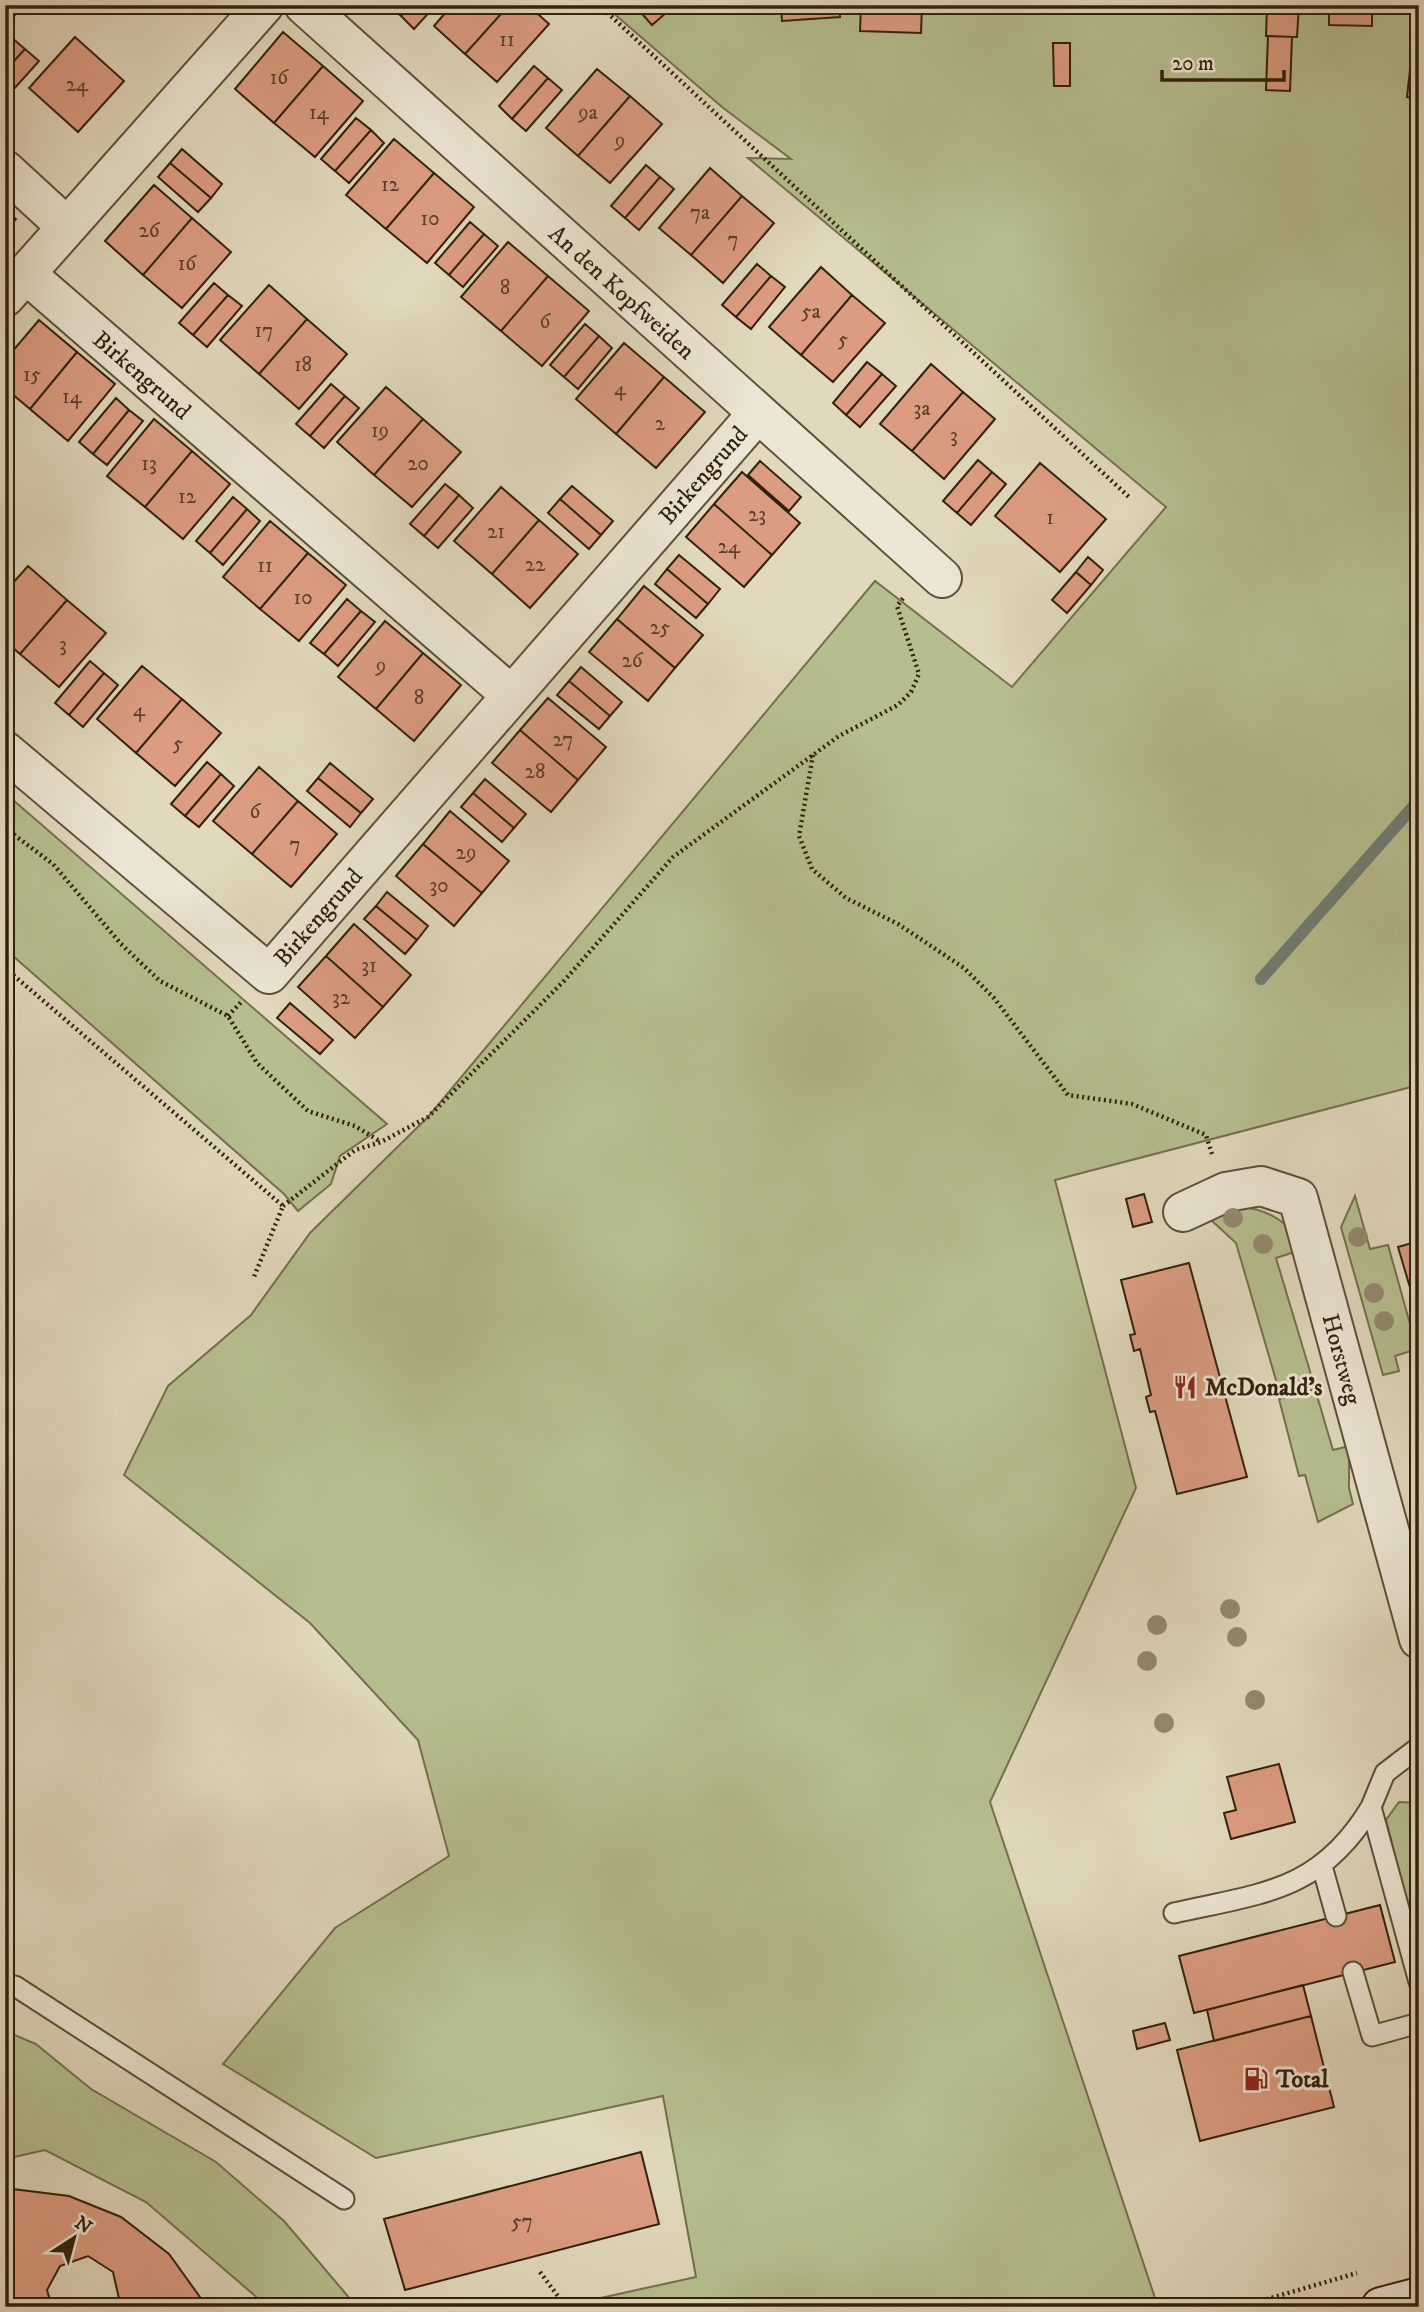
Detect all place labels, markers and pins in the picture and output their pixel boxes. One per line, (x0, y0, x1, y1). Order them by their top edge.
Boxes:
restaurant icon: McDonald's (1171, 1373, 1199, 1401)
place label: McDonald's (1205, 1373, 1322, 1403)
fuel station icon: Total (1242, 2065, 1270, 2093)
place label: Total (1275, 2065, 1329, 2095)

